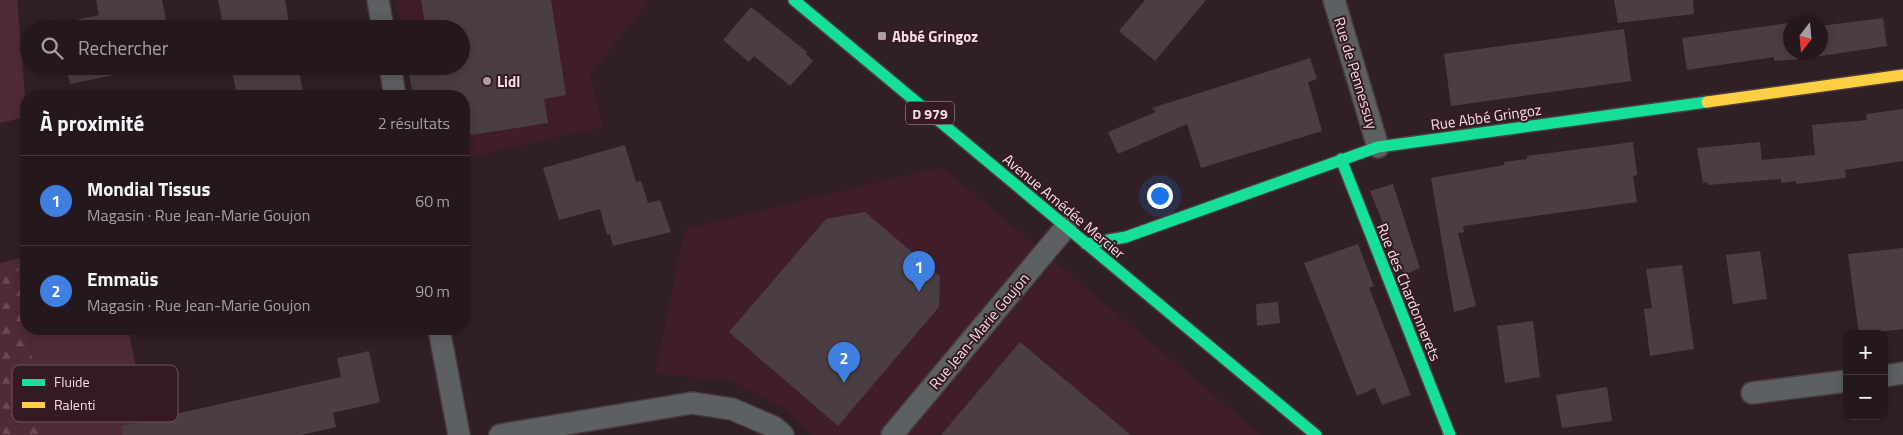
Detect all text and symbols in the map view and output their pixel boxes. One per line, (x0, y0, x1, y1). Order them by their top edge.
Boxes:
street label: Rue de Pennessuy (1328, 14, 1384, 132)
north arrow (1783, 15, 1828, 60)
search box (20, 20, 470, 75)
place label: Abbé Gringoz (892, 25, 978, 48)
marker: Abbé Gringoz (876, 30, 888, 42)
text: Rechercher (78, 33, 168, 62)
icon: search (38, 34, 66, 62)
place label: Lidl (497, 70, 520, 93)
marker: Lidl (481, 75, 493, 87)
street label: Rue Abbé Gringoz (1429, 98, 1543, 136)
road number: D 979 (906, 102, 954, 125)
text: À proximité (40, 107, 144, 139)
text: 2 résultats (378, 111, 450, 135)
street label: Avenue Amédée Mercier (998, 148, 1130, 264)
text: Mondial Tissus (87, 174, 210, 203)
your location (1147, 183, 1173, 209)
text: 1 (52, 189, 60, 213)
text: 60 m (415, 189, 450, 213)
text: Magasin · Rue Jean-Marie Goujon (87, 203, 310, 227)
street label: Rue des Chardonnerets (1371, 220, 1447, 364)
pin: 1 (903, 251, 935, 292)
text: Emmaüs (87, 264, 159, 293)
street label: Rue Jean-Marie Goujon (923, 268, 1035, 394)
text: 2 (52, 279, 60, 303)
text: 90 m (415, 279, 450, 303)
text: Magasin · Rue Jean-Marie Goujon (87, 293, 310, 317)
map controls (1843, 330, 1888, 420)
button: + (1843, 330, 1888, 375)
pin: 2 (828, 342, 860, 383)
legend (12, 365, 178, 422)
text: Fluide (54, 371, 90, 392)
button: − (1843, 375, 1888, 420)
text: Ralenti (54, 394, 95, 415)

